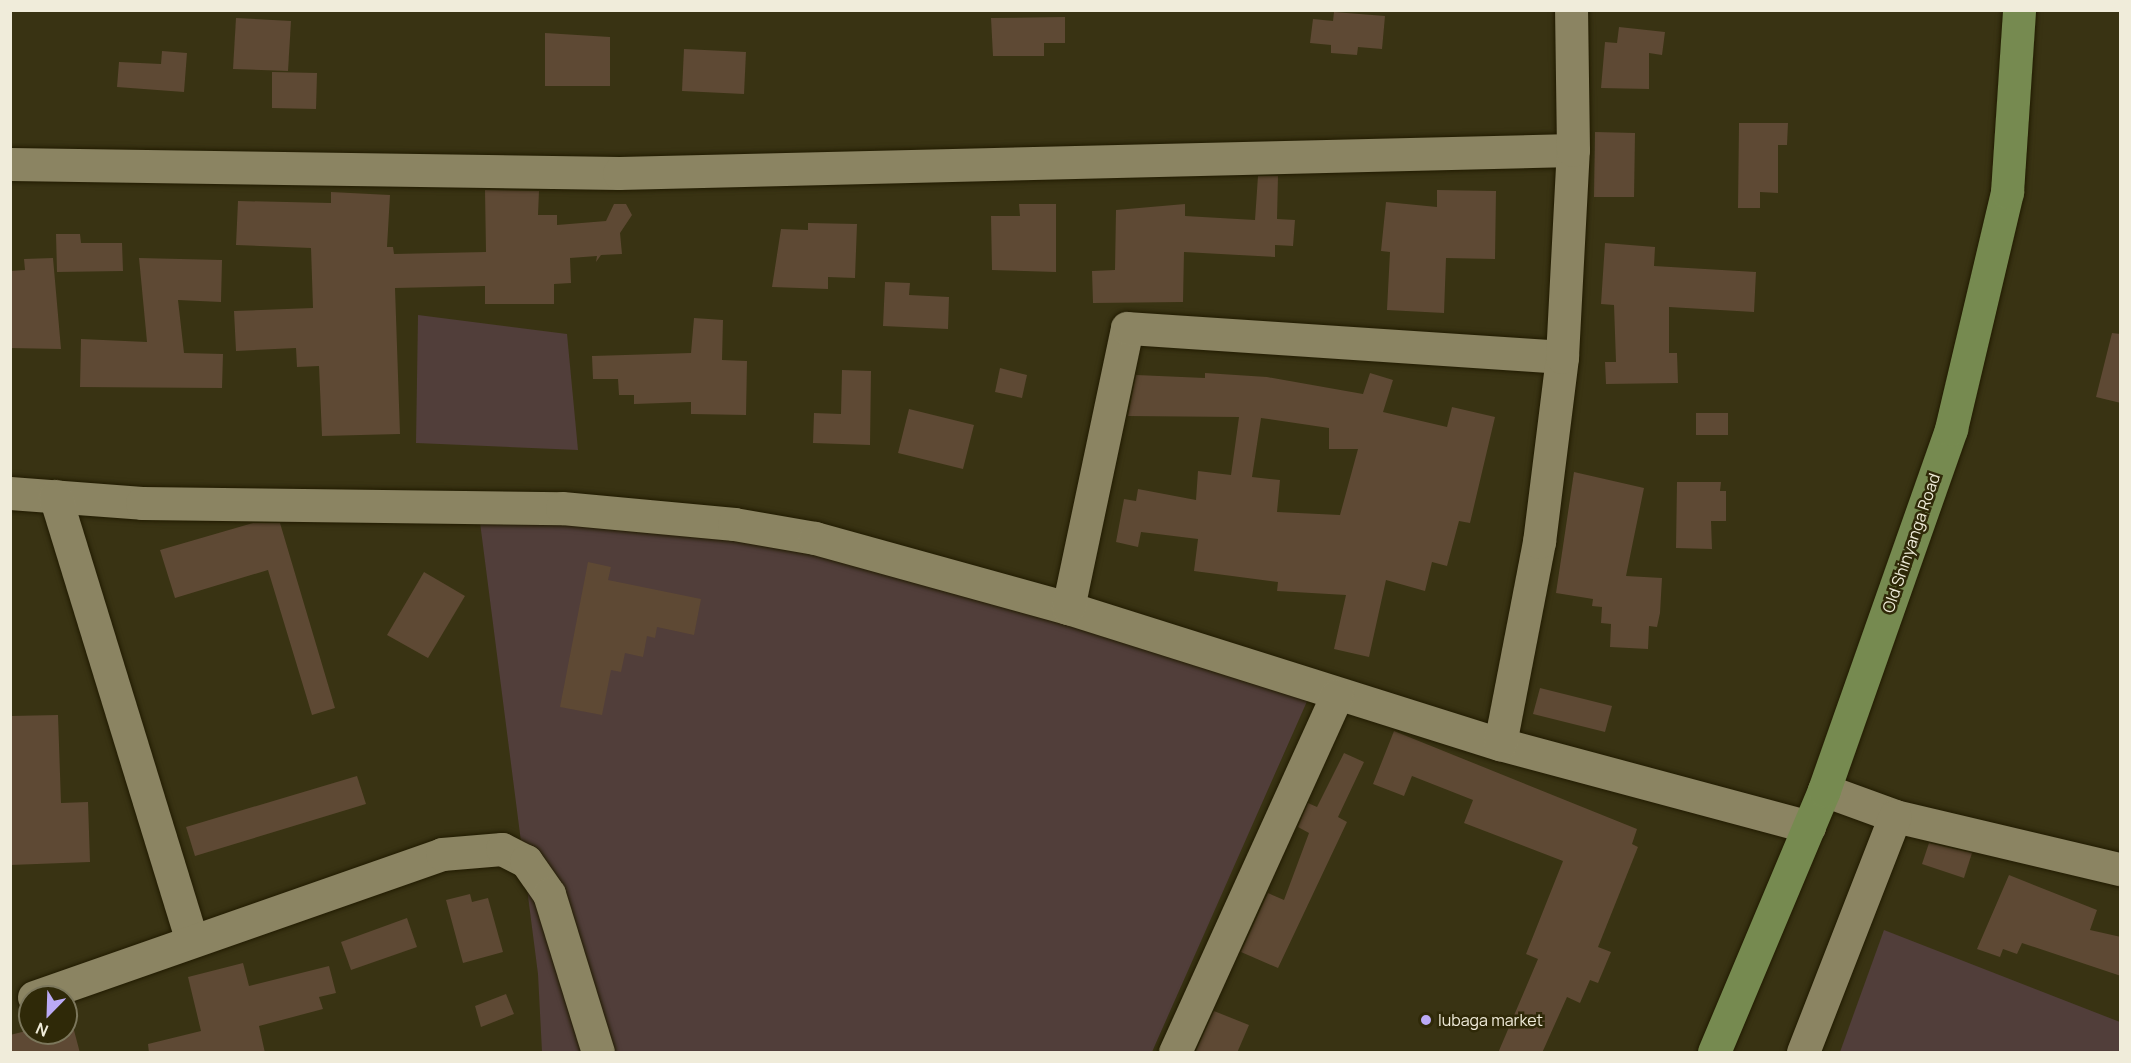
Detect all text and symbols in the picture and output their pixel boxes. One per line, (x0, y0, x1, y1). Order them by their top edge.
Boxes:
street label: Old Shinyanga Road (1878, 471, 1944, 615)
north arrow (18, 985, 78, 1045)
place label: lubaga market (1438, 1010, 1543, 1030)
marker: lubaga market (1419, 1013, 1433, 1027)
text: N (32, 1017, 51, 1042)

